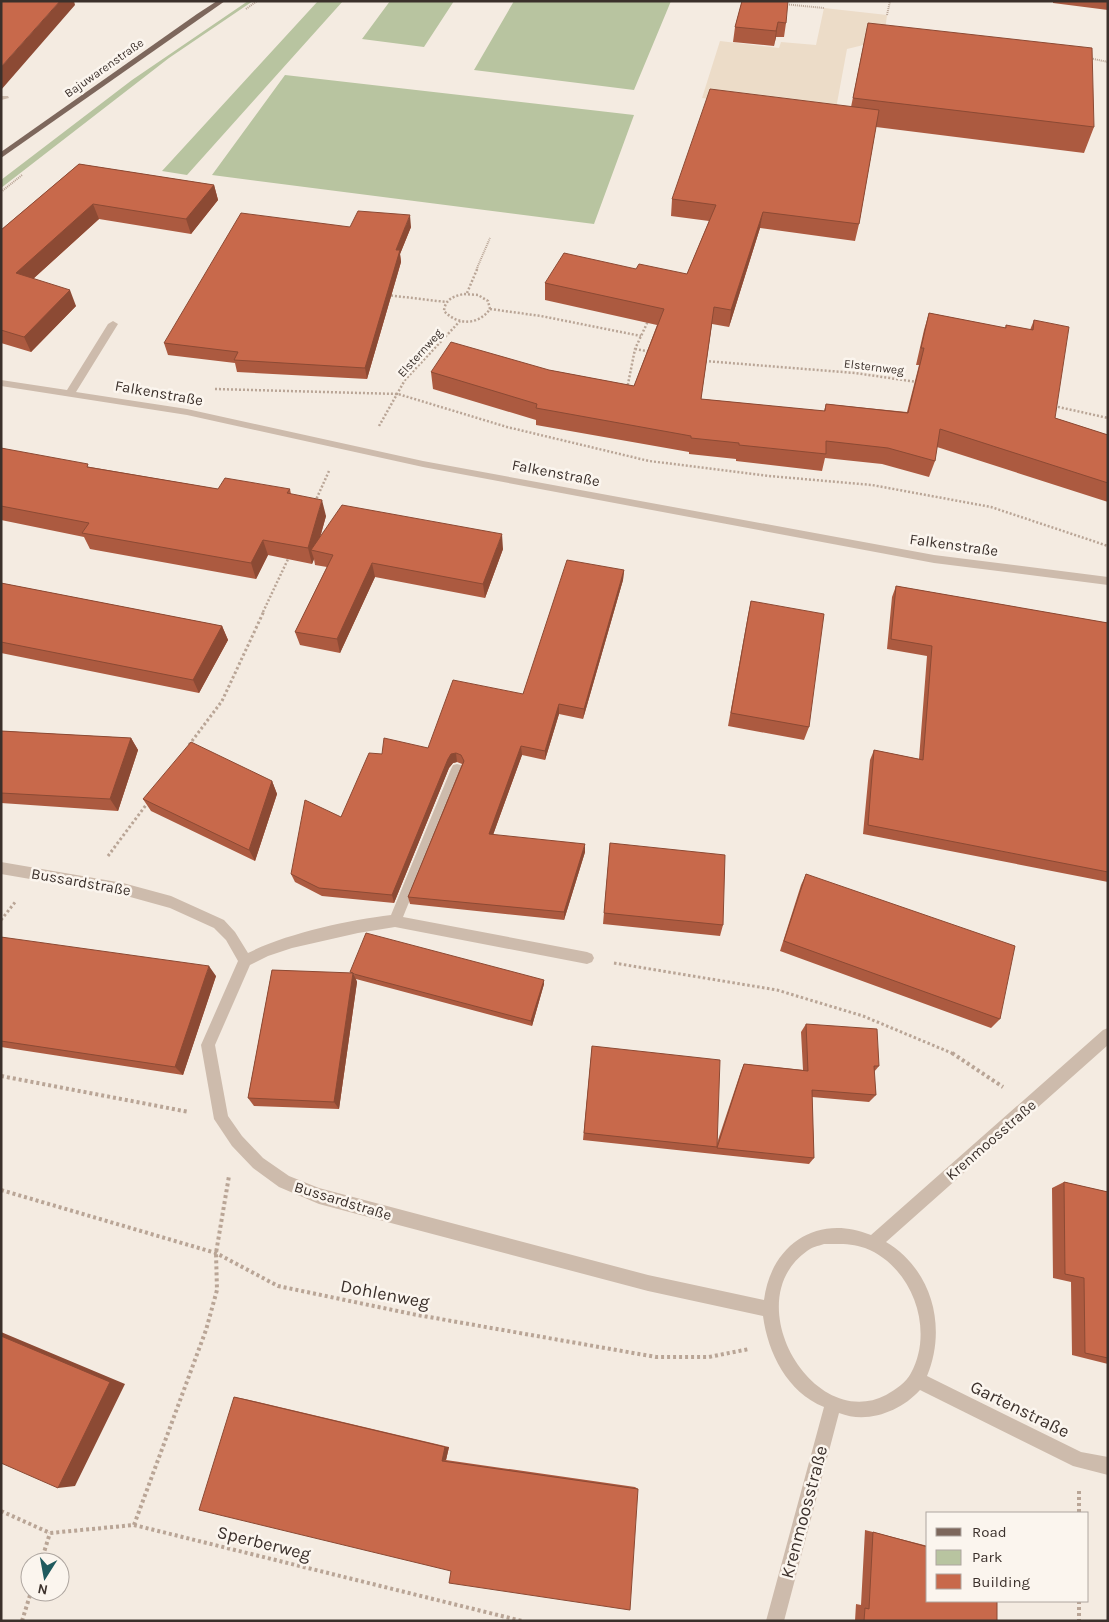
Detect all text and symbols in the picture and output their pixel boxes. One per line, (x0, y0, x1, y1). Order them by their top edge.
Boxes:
street label: Bajuwarenstraße (62, 35, 146, 101)
street label: Elsternweg (395, 326, 446, 380)
street label: Elsternweg (843, 356, 905, 378)
street label: Falkenstraße (113, 376, 205, 410)
street label: Falkenstraße (510, 456, 602, 490)
street label: Falkenstraße (909, 530, 999, 560)
street label: Bussardstraße (30, 864, 132, 900)
street label: Krenmoosstraße (942, 1096, 1040, 1184)
street label: Bussardstraße (292, 1178, 394, 1224)
street label: Dohlenweg (339, 1275, 431, 1313)
street label: Gartenstraße (967, 1375, 1073, 1443)
street label: Krenmoosstraße (776, 1443, 832, 1581)
legend (926, 1512, 1089, 1602)
street label: Sperberweg (215, 1521, 313, 1565)
text: Road (972, 1523, 1007, 1541)
text: Park (972, 1548, 1002, 1566)
north arrow (20, 1552, 70, 1602)
text: Building (972, 1573, 1030, 1591)
text: N (36, 1580, 49, 1599)

